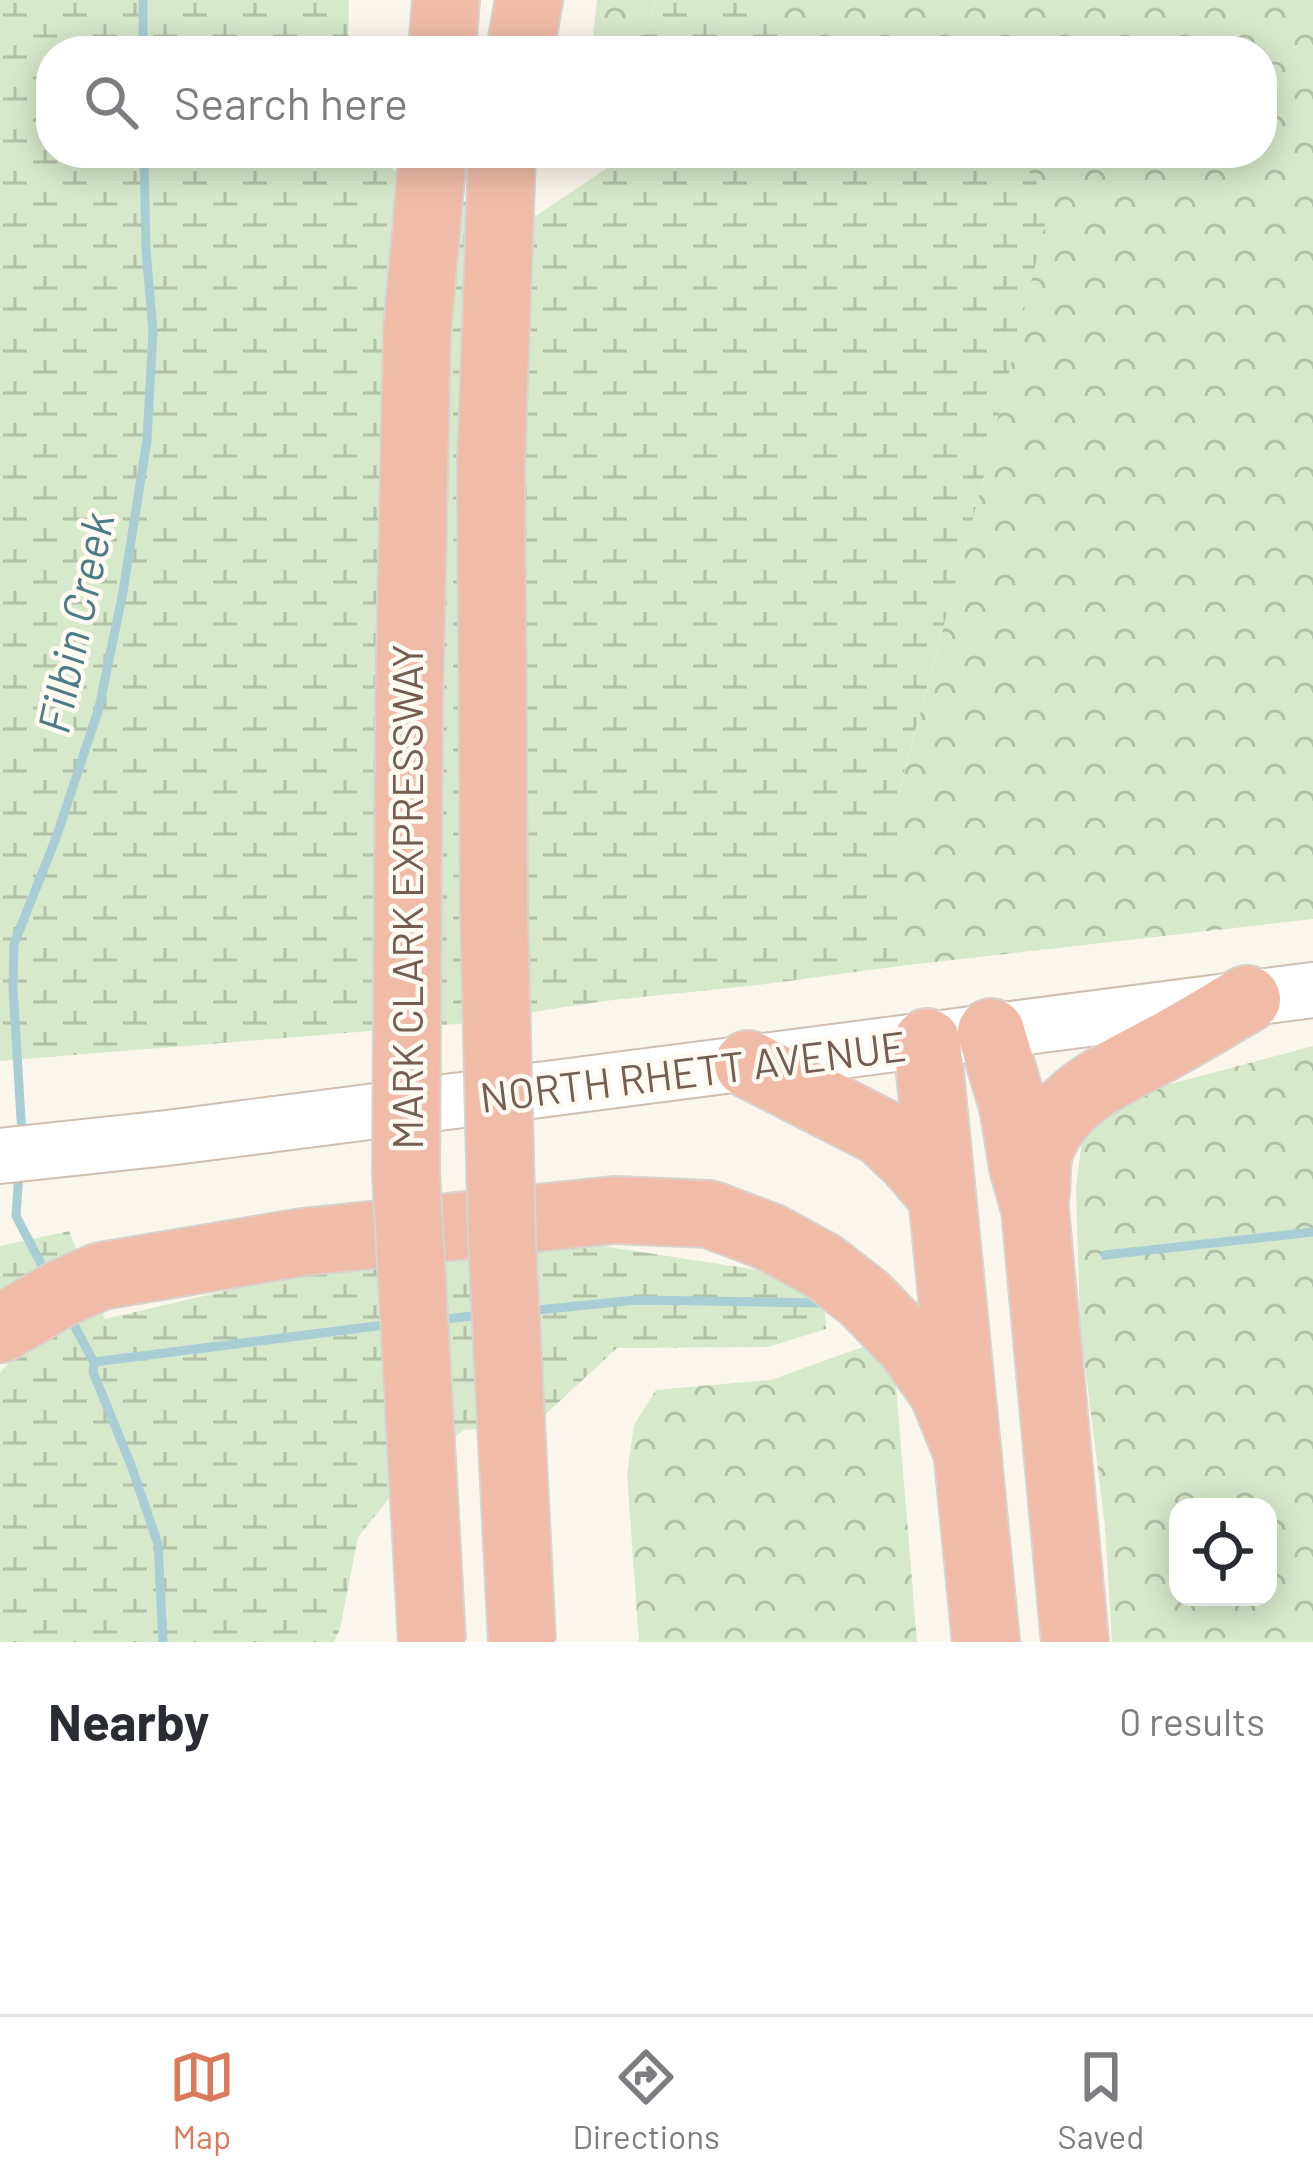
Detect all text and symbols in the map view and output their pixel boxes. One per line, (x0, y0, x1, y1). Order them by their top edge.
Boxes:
search box (36, 36, 1277, 168)
icon: search (78, 69, 144, 135)
text: Search here (174, 75, 408, 129)
water label: Filbin Creek (24, 507, 124, 738)
street label: MARK CLARK EXPRESSWAY (381, 644, 431, 1150)
street label: NORTH RHETT AVENUE (477, 1019, 909, 1121)
map controls (1169, 1498, 1277, 1606)
button: locate (1169, 1498, 1277, 1606)
text: Nearby (48, 1690, 209, 1751)
text: 0 results (1119, 1697, 1265, 1744)
tab: Map (169, 2044, 235, 2156)
tab: Directions (572, 2044, 720, 2156)
tab: Saved (1058, 2044, 1144, 2156)

